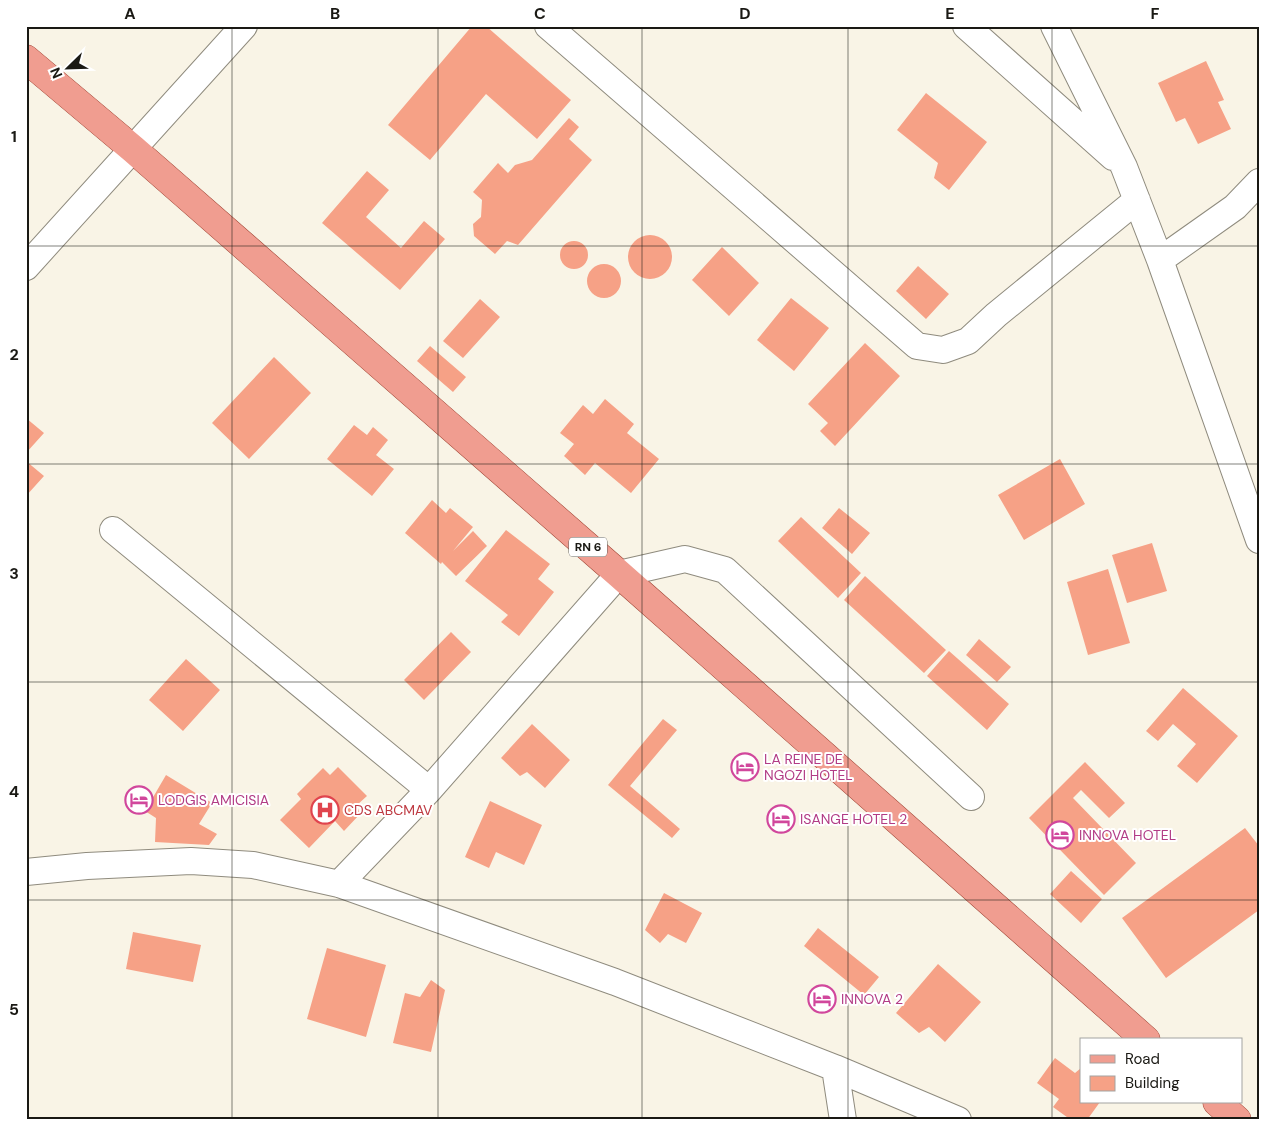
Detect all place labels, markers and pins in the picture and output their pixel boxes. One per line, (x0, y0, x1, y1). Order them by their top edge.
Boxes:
place label: LA REINE DE NGOZI HOTEL (764, 750, 853, 784)
hotel icon: LA REINE DE NGOZI HOTEL (730, 752, 760, 782)
hotel icon: LODGIS AMICISIA (124, 785, 154, 815)
place label: LODGIS AMICISIA (158, 791, 269, 809)
hospital icon: CDS ABCMAV (310, 795, 340, 825)
place label: CDS ABCMAV (344, 801, 433, 819)
hotel icon: ISANGE HOTEL 2 (766, 804, 796, 834)
place label: ISANGE HOTEL 2 (800, 810, 907, 828)
hotel icon: INNOVA HOTEL (1045, 820, 1075, 850)
place label: INNOVA HOTEL (1079, 826, 1176, 844)
hotel icon: INNOVA 2 (807, 984, 837, 1014)
place label: INNOVA 2 (841, 990, 903, 1008)

